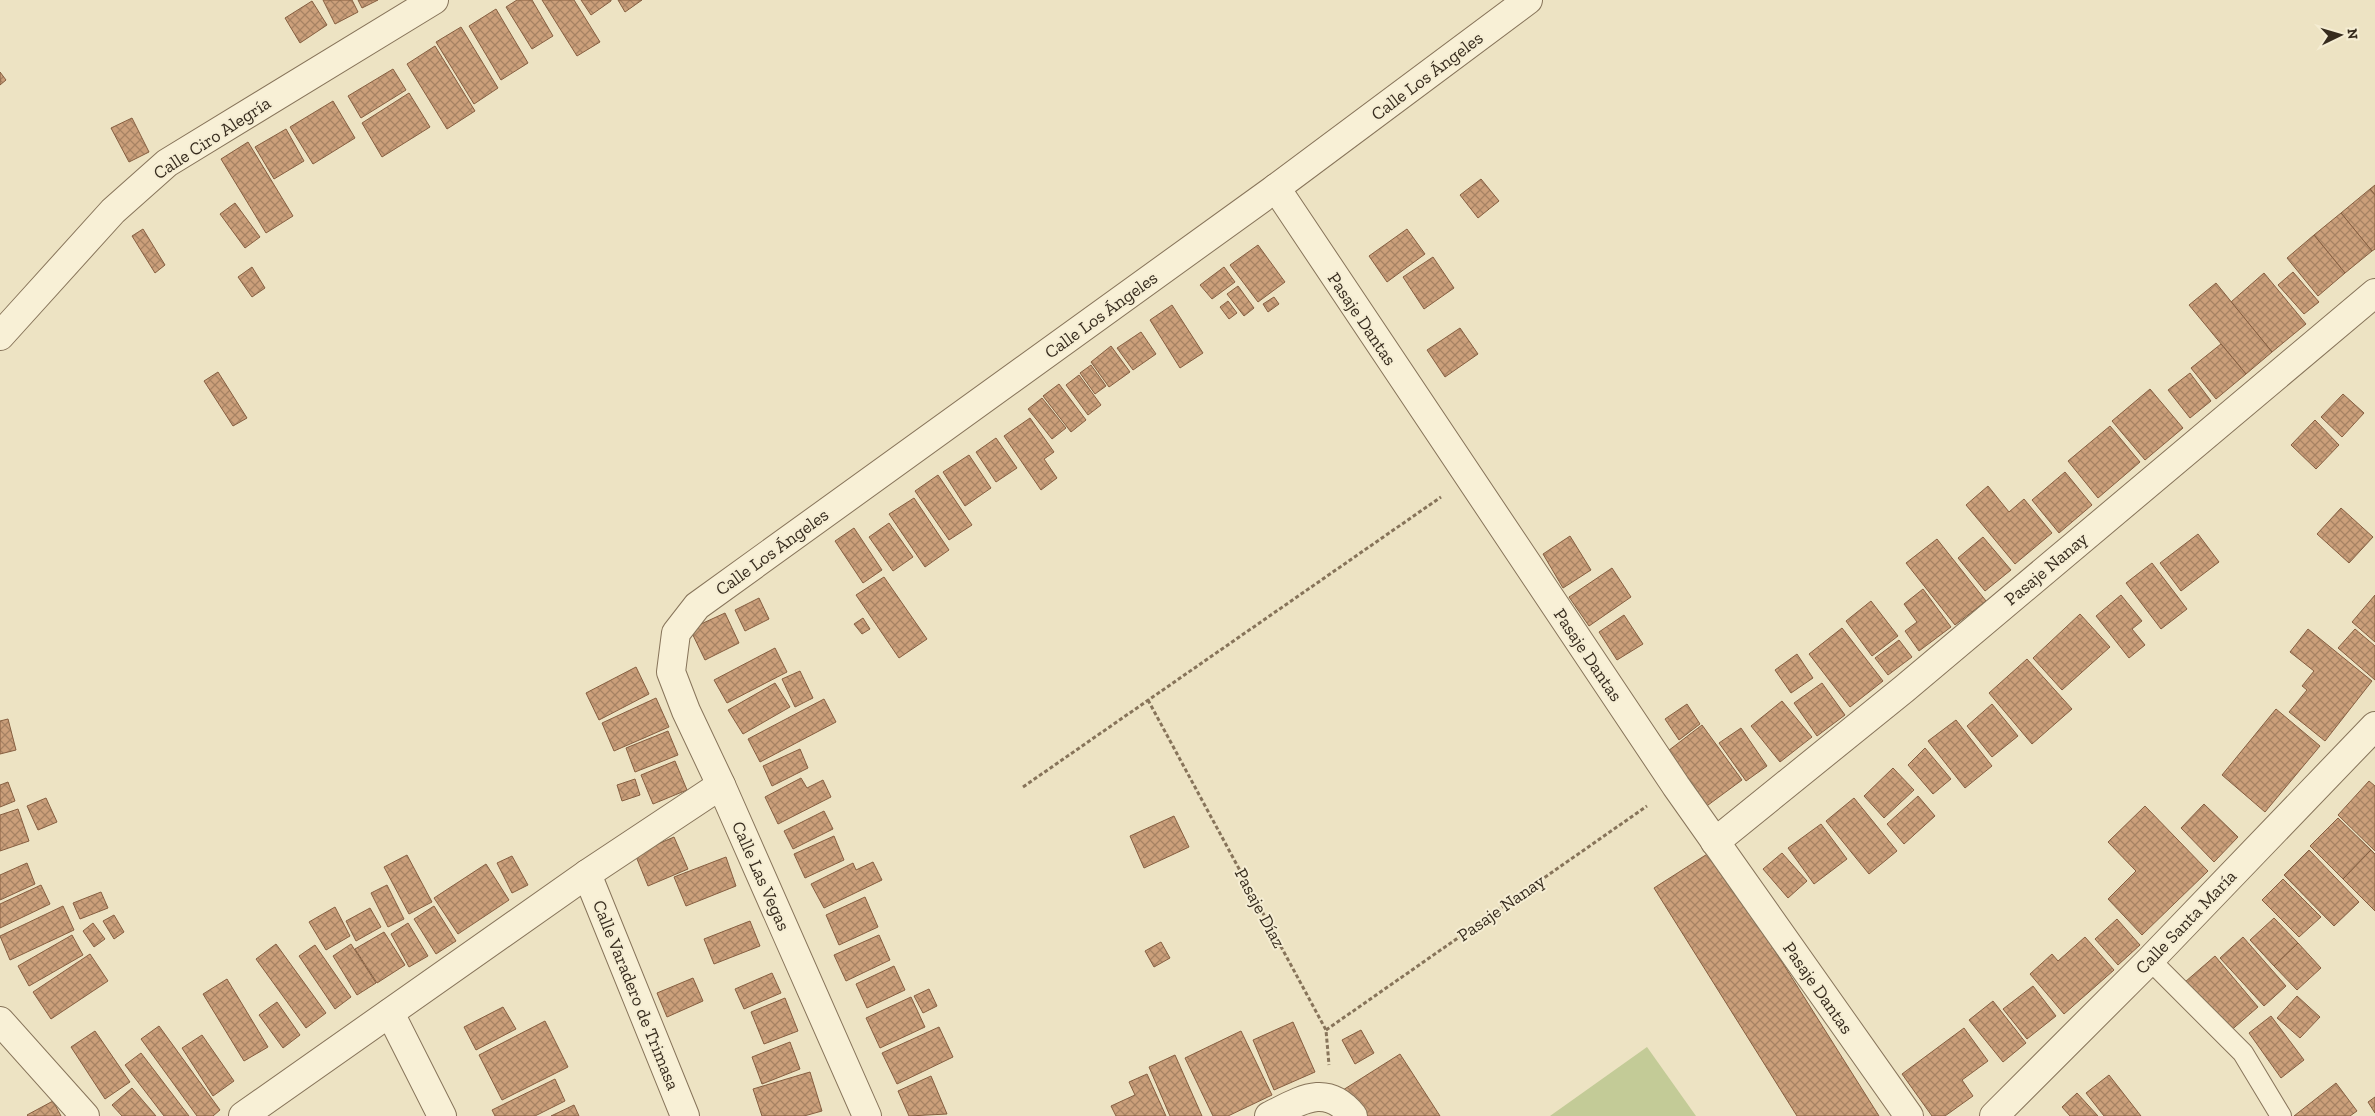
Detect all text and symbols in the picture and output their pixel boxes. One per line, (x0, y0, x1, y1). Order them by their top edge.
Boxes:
north arrow (2315, 10, 2365, 60)
street label: Calle Los Ángeles (1367, 27, 1487, 125)
text: N (2344, 28, 2361, 40)
street label: Calle Ciro Alegría (149, 92, 275, 184)
street label: Calle Los Ángeles (1040, 267, 1162, 363)
street label: Pasaje Dantas (1323, 268, 1401, 370)
street label: Calle Los Ángeles (711, 504, 833, 600)
street label: Pasaje Nanay (2000, 527, 2093, 610)
street label: Pasaje Dantas (1549, 604, 1627, 706)
street label: Calle Las Vegas (727, 818, 795, 934)
street label: Pasaje Díaz (1230, 864, 1290, 952)
street label: Calle Santa María (2131, 865, 2241, 979)
street label: Pasaje Nanay (1453, 869, 1550, 946)
street label: Calle Varadero de Trimasa (588, 897, 684, 1093)
street label: Pasaje Dantas (1778, 938, 1858, 1038)

